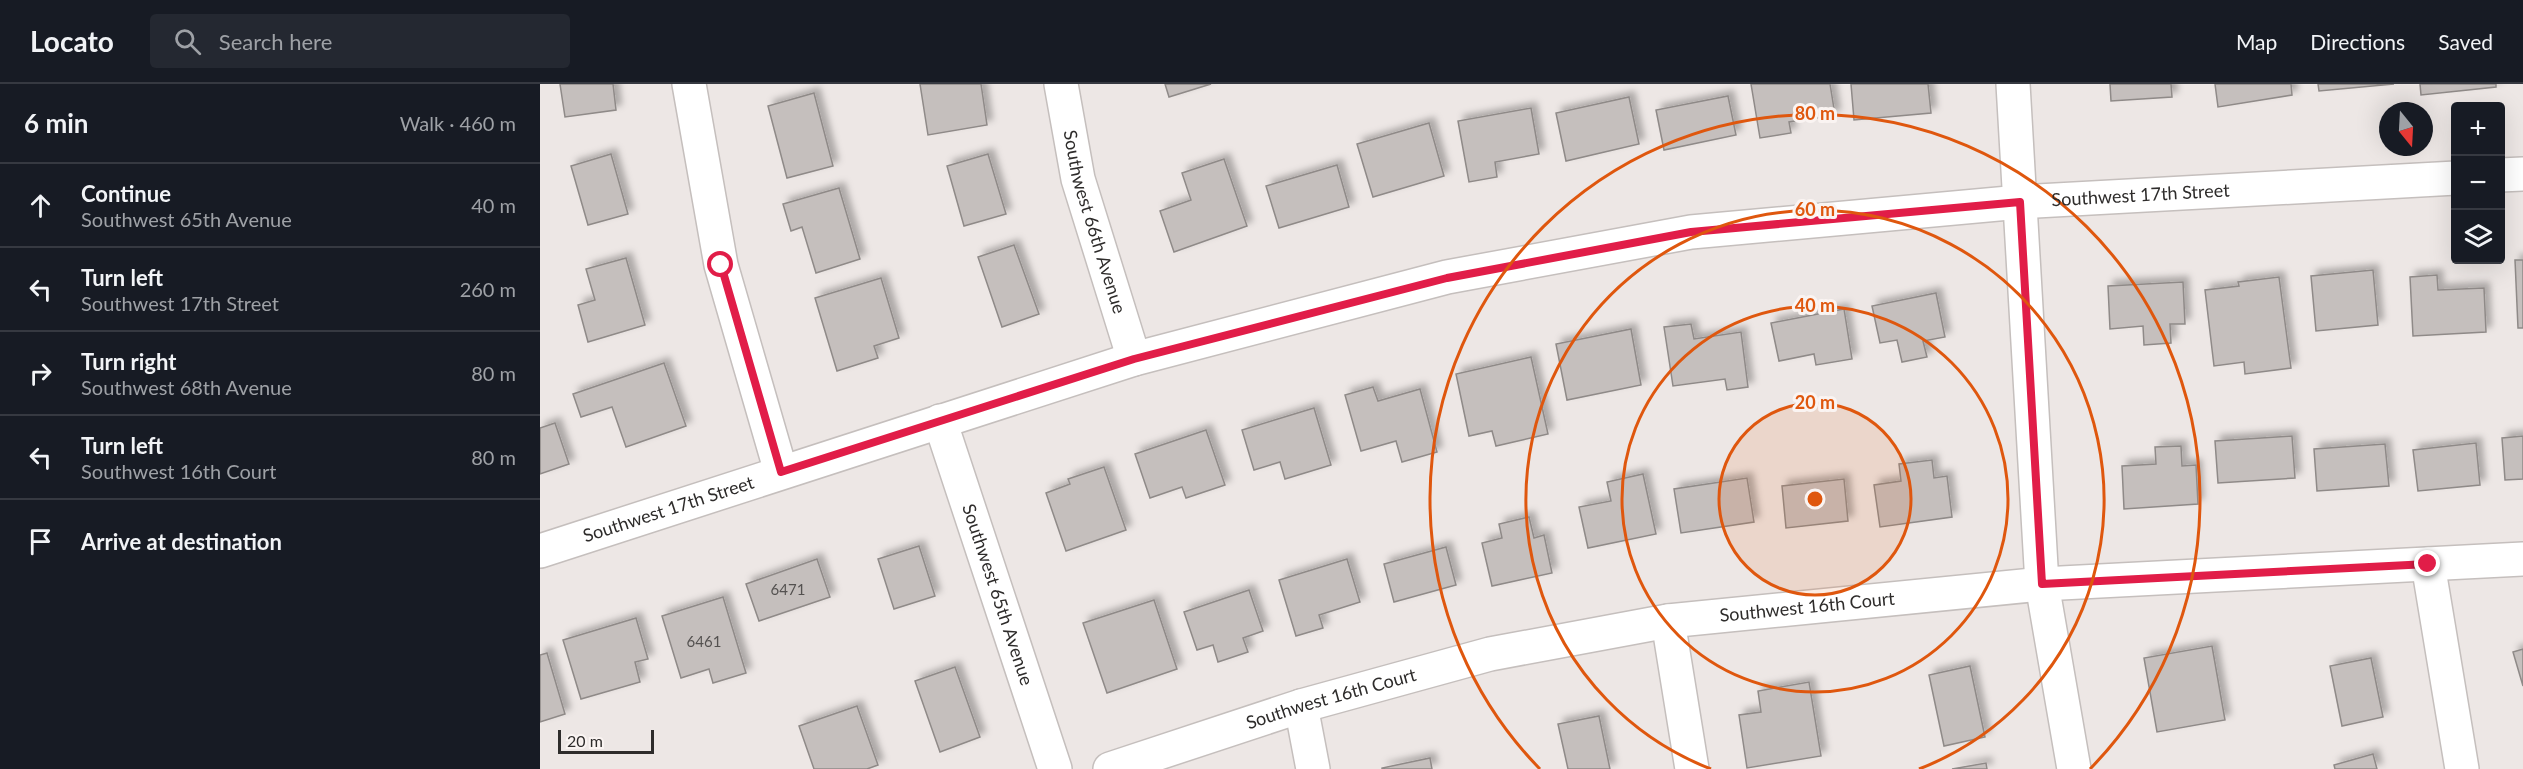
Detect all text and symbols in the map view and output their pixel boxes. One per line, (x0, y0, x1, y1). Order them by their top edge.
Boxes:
search box (150, 14, 570, 68)
text: Locato (30, 24, 114, 58)
icon: search (171, 25, 204, 58)
text: Search here (219, 28, 332, 55)
text: Map (2236, 29, 2277, 54)
text: Directions (2310, 29, 2405, 54)
text: Saved (2438, 29, 2493, 54)
text: 80 m (1795, 102, 1835, 124)
north arrow (2379, 102, 2433, 156)
map controls (2451, 102, 2505, 264)
button: + (2451, 102, 2505, 156)
text: 6 min (24, 107, 88, 139)
text: Walk · 460 m (400, 111, 516, 135)
street label: Southwest 66th Avenue (1059, 128, 1131, 316)
button: − (2451, 156, 2505, 210)
street label: Southwest 17th Street (2051, 178, 2231, 210)
text: Continue (81, 180, 171, 207)
icon: ahead (24, 189, 57, 222)
text: 40 m (471, 193, 516, 217)
text: 60 m (1795, 198, 1835, 220)
text: Southwest 65th Avenue (81, 207, 292, 231)
button: layers (2451, 210, 2505, 264)
route start (707, 251, 733, 277)
text: Turn left (81, 264, 163, 291)
icon: left (24, 273, 57, 306)
text: 260 m (460, 277, 516, 301)
text: Southwest 17th Street (81, 291, 279, 315)
text: 40 m (1795, 294, 1835, 316)
text: Turn right (81, 348, 176, 375)
icon: right (24, 357, 57, 390)
text: 80 m (471, 361, 516, 385)
text: Southwest 68th Avenue (81, 375, 292, 399)
text: 20 m (1795, 391, 1835, 413)
text: Turn left (81, 432, 163, 459)
icon: left (24, 441, 57, 474)
text: 80 m (471, 445, 516, 469)
text: Southwest 16th Court (81, 459, 276, 483)
street label: Southwest 17th Street (580, 470, 757, 546)
centre of rings (1805, 489, 1825, 509)
street label: Southwest 65th Avenue (958, 501, 1039, 688)
icon: arrive (24, 525, 57, 558)
text: Arrive at destination (81, 528, 282, 555)
route end (2414, 550, 2440, 576)
house number: 6471 (771, 580, 805, 598)
street label: Southwest 16th Court (1718, 587, 1896, 626)
house number: 6461 (687, 632, 721, 650)
street label: Southwest 16th Court (1243, 663, 1419, 733)
scale bar (558, 727, 654, 754)
text: 20 m (567, 731, 603, 750)

